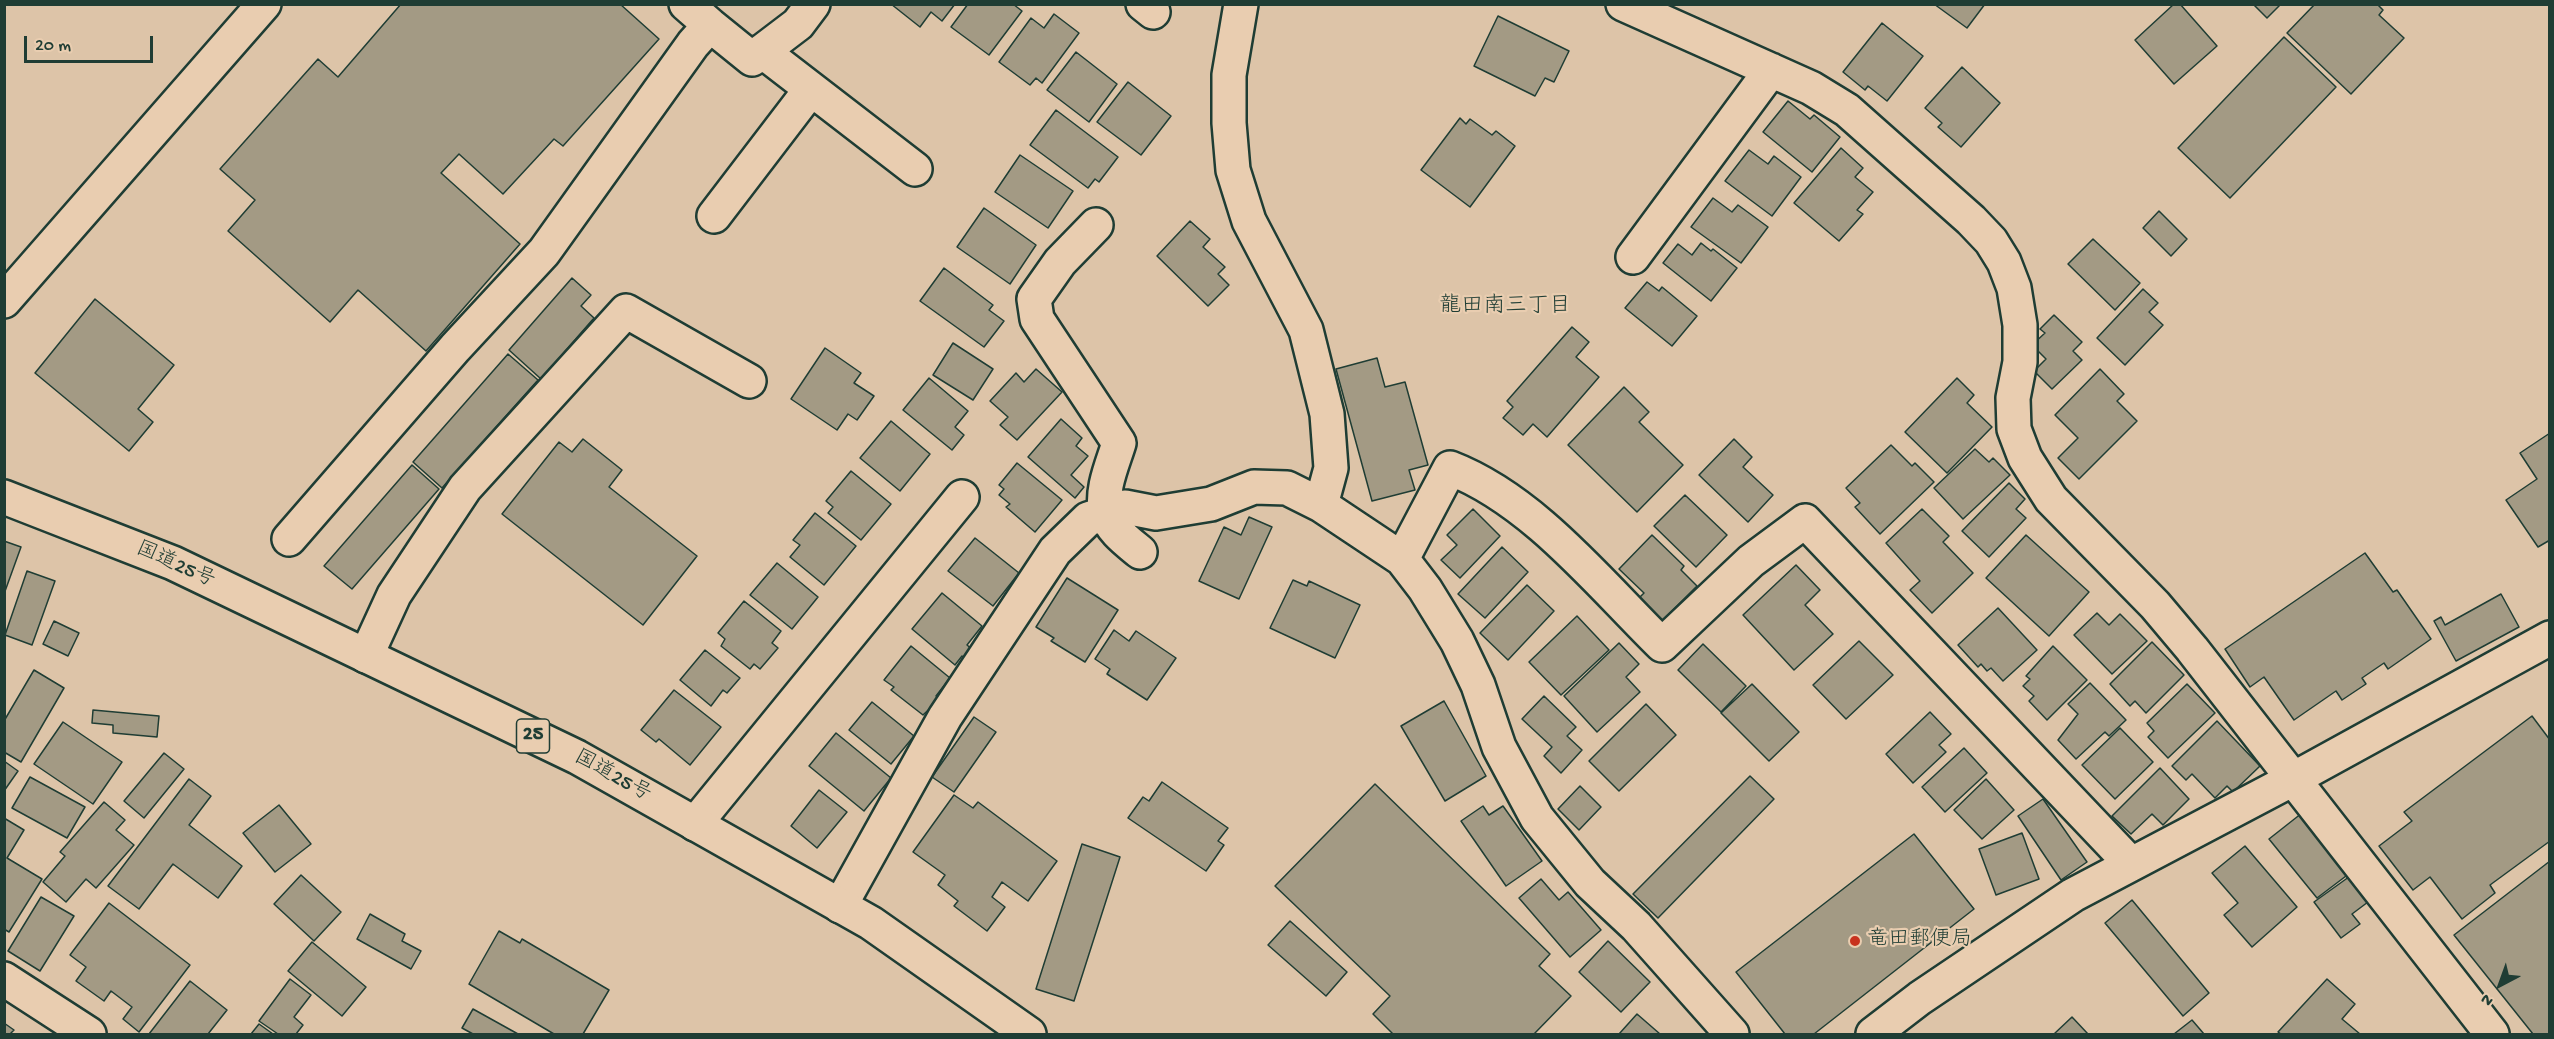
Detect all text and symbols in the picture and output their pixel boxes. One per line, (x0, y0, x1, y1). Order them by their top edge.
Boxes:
scale bar (27, 24, 156, 62)
text: 20 m (35, 36, 71, 57)
district label: 龍田南三丁目 (1439, 295, 1571, 321)
street label: 国道25号 (131, 537, 219, 595)
road number: 25 (516, 719, 550, 753)
street label: 国道25号 (569, 746, 655, 808)
place label: 竜田郵便局 (1867, 928, 1972, 954)
marker: 竜田郵便局 (1848, 934, 1862, 948)
north arrow (2470, 955, 2530, 1015)
text: N (2478, 988, 2498, 1010)

